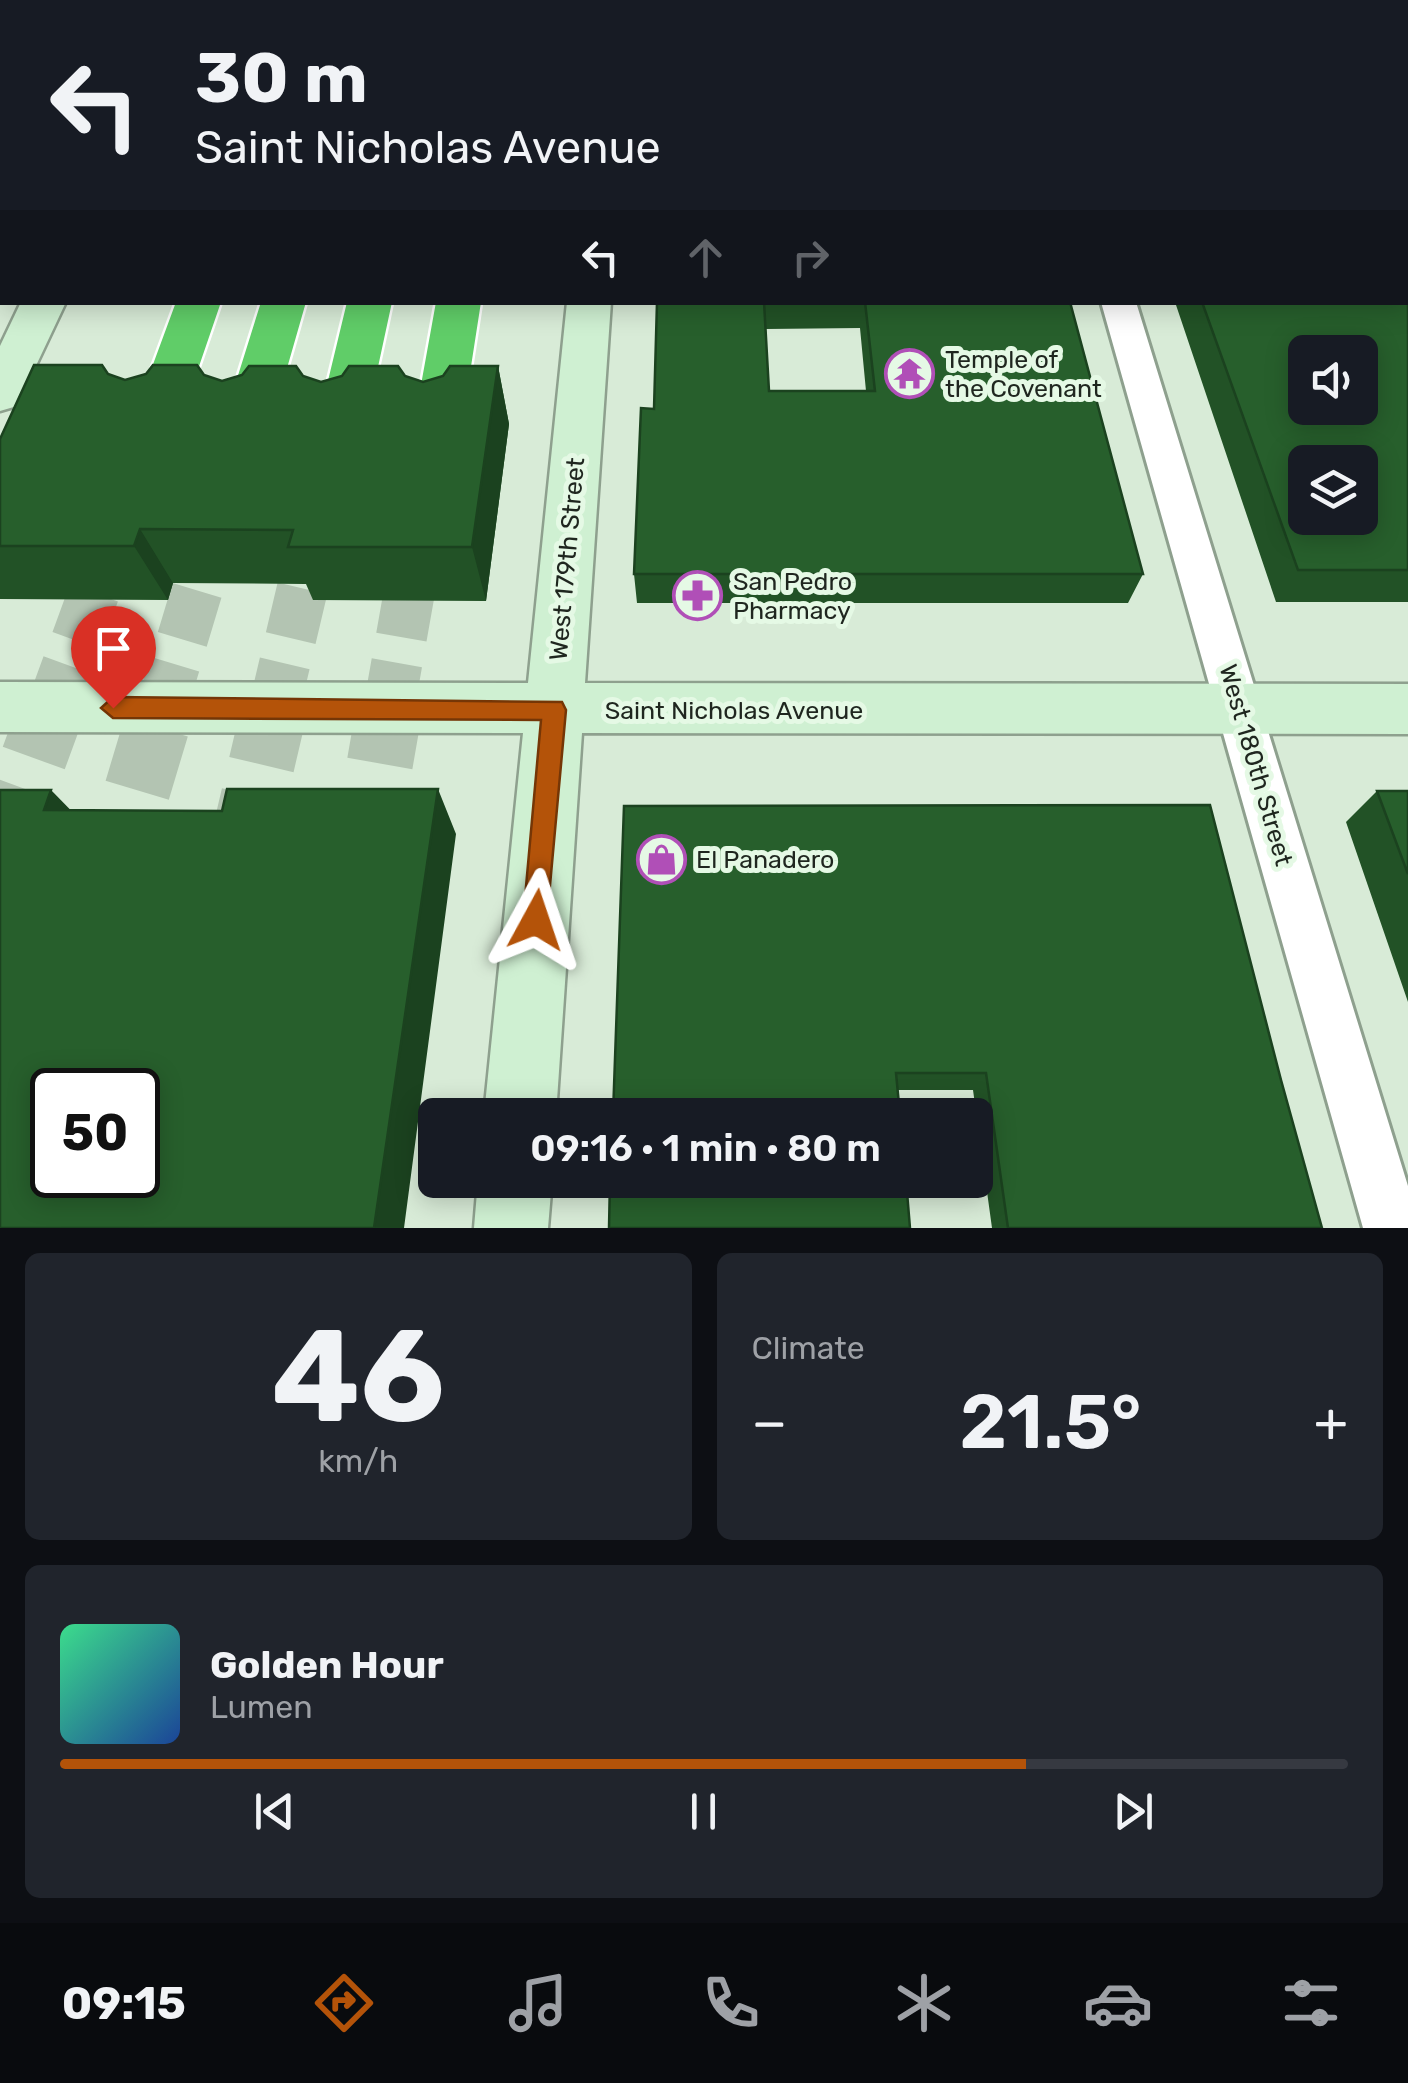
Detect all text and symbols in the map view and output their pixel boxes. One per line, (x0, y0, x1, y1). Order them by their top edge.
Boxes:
text: 30 m (195, 37, 368, 120)
icon: left (30, 40, 160, 170)
text: Saint Nicholas Avenue (195, 121, 661, 174)
icon: left (573, 230, 628, 285)
icon: ahead (678, 230, 733, 285)
icon: right (783, 230, 838, 285)
map controls (1288, 335, 1378, 535)
button: sound (1288, 335, 1378, 425)
place label: Temple of the Covenant (945, 345, 1102, 403)
temple icon: Temple of the Covenant (884, 347, 936, 399)
button: layers (1288, 445, 1378, 535)
street label: West 179th Street (544, 456, 590, 662)
place label: San Pedro Pharmacy (733, 567, 852, 625)
pharmacy icon: San Pedro Pharmacy (672, 569, 724, 621)
pin (71, 606, 156, 709)
icon: arrive (86, 621, 141, 676)
street label: West 180th Street (1213, 661, 1299, 869)
street label: Saint Nicholas Avenue (605, 696, 863, 725)
shop icon: El Panadero (635, 833, 687, 885)
place label: El Panadero (696, 845, 834, 874)
position arrow (484, 868, 588, 972)
speed limit sign: 50 (30, 1068, 160, 1198)
text: 09:16 · 1 min · 80 m (530, 1125, 881, 1171)
text: 46 (272, 1299, 445, 1454)
text: Climate (752, 1329, 865, 1367)
text: 21.5° (960, 1378, 1141, 1467)
text: − (752, 1390, 787, 1455)
text: + (1314, 1390, 1348, 1455)
text: km/h (318, 1442, 398, 1480)
text: Golden Hour (210, 1642, 444, 1688)
text: Lumen (210, 1688, 313, 1726)
icon: previous (247, 1784, 302, 1839)
icon: pause (676, 1784, 731, 1839)
icon: next (1106, 1784, 1161, 1839)
icon: directions (309, 1968, 379, 2038)
icon: music (503, 1968, 573, 2038)
icon: phone (696, 1968, 766, 2038)
icon: climate (889, 1968, 959, 2038)
icon: car (1083, 1968, 1153, 2038)
icon: filters (1276, 1968, 1346, 2038)
text: 09:15 (62, 1977, 186, 2030)

